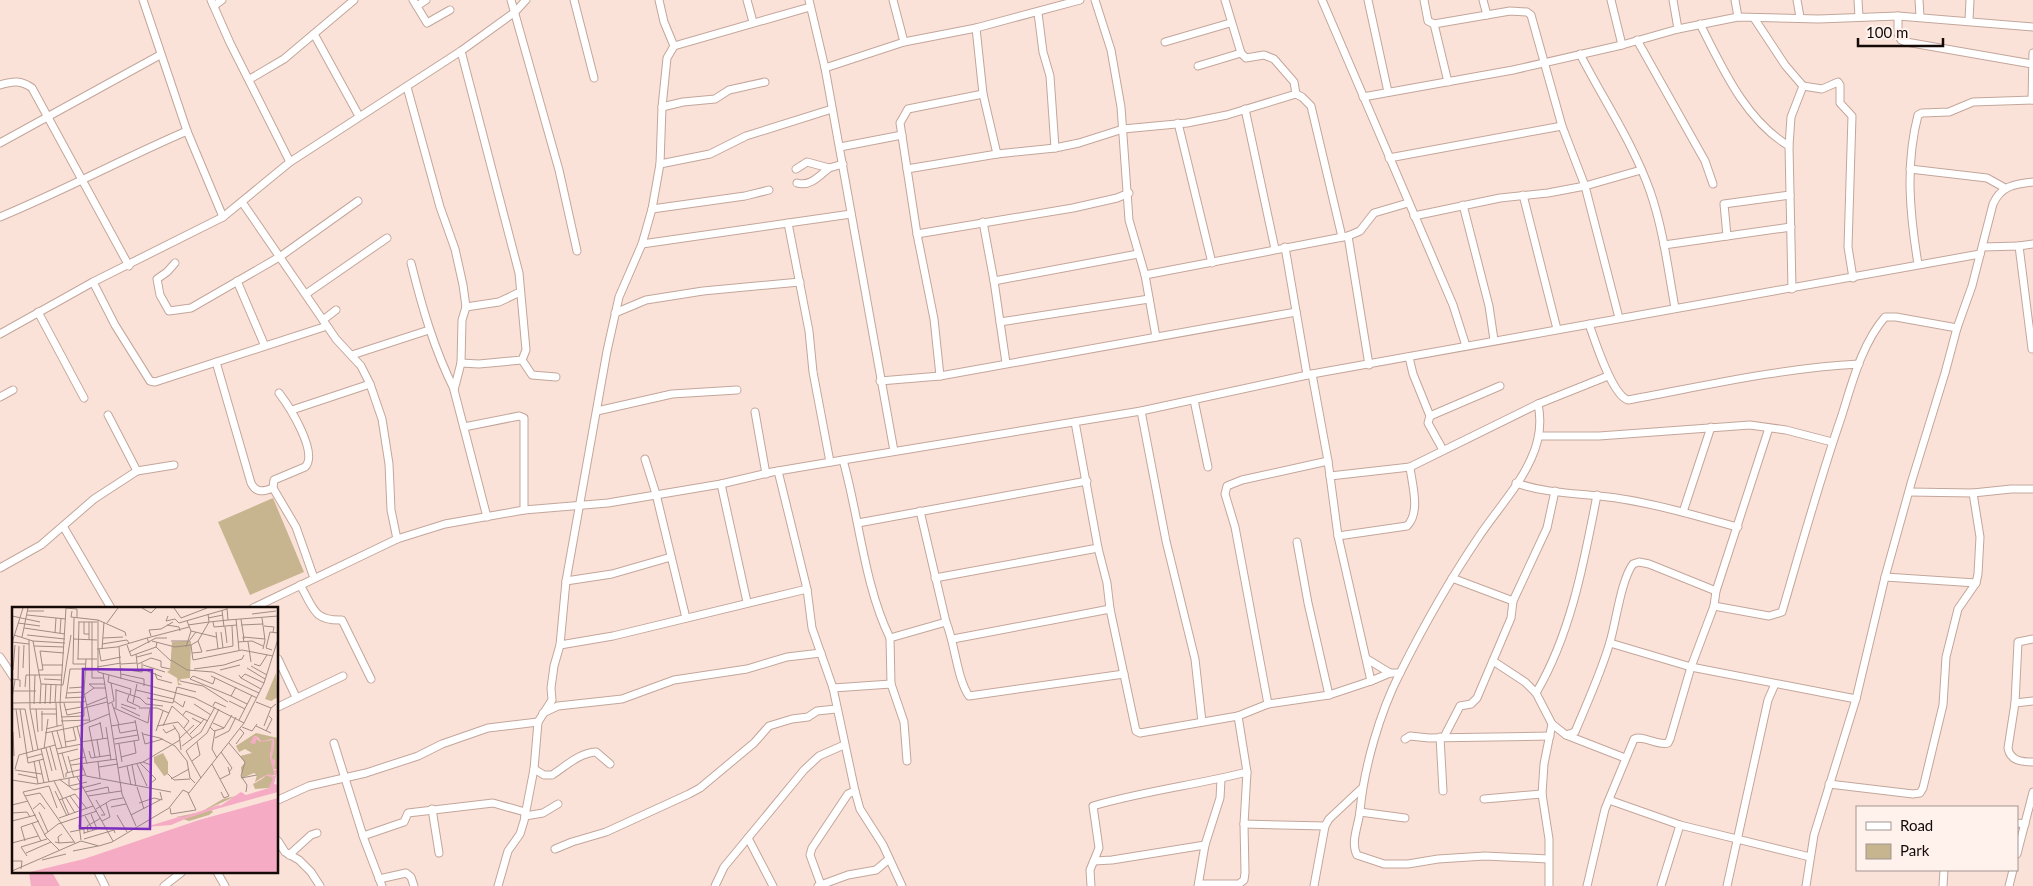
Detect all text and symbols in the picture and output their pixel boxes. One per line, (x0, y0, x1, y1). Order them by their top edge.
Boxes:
scale bar (1858, 15, 1943, 47)
text: 100 m (1866, 23, 1908, 41)
inset map (12, 607, 279, 874)
legend (1856, 806, 2018, 871)
text: Road (1900, 816, 1933, 834)
text: Park (1900, 841, 1930, 859)

